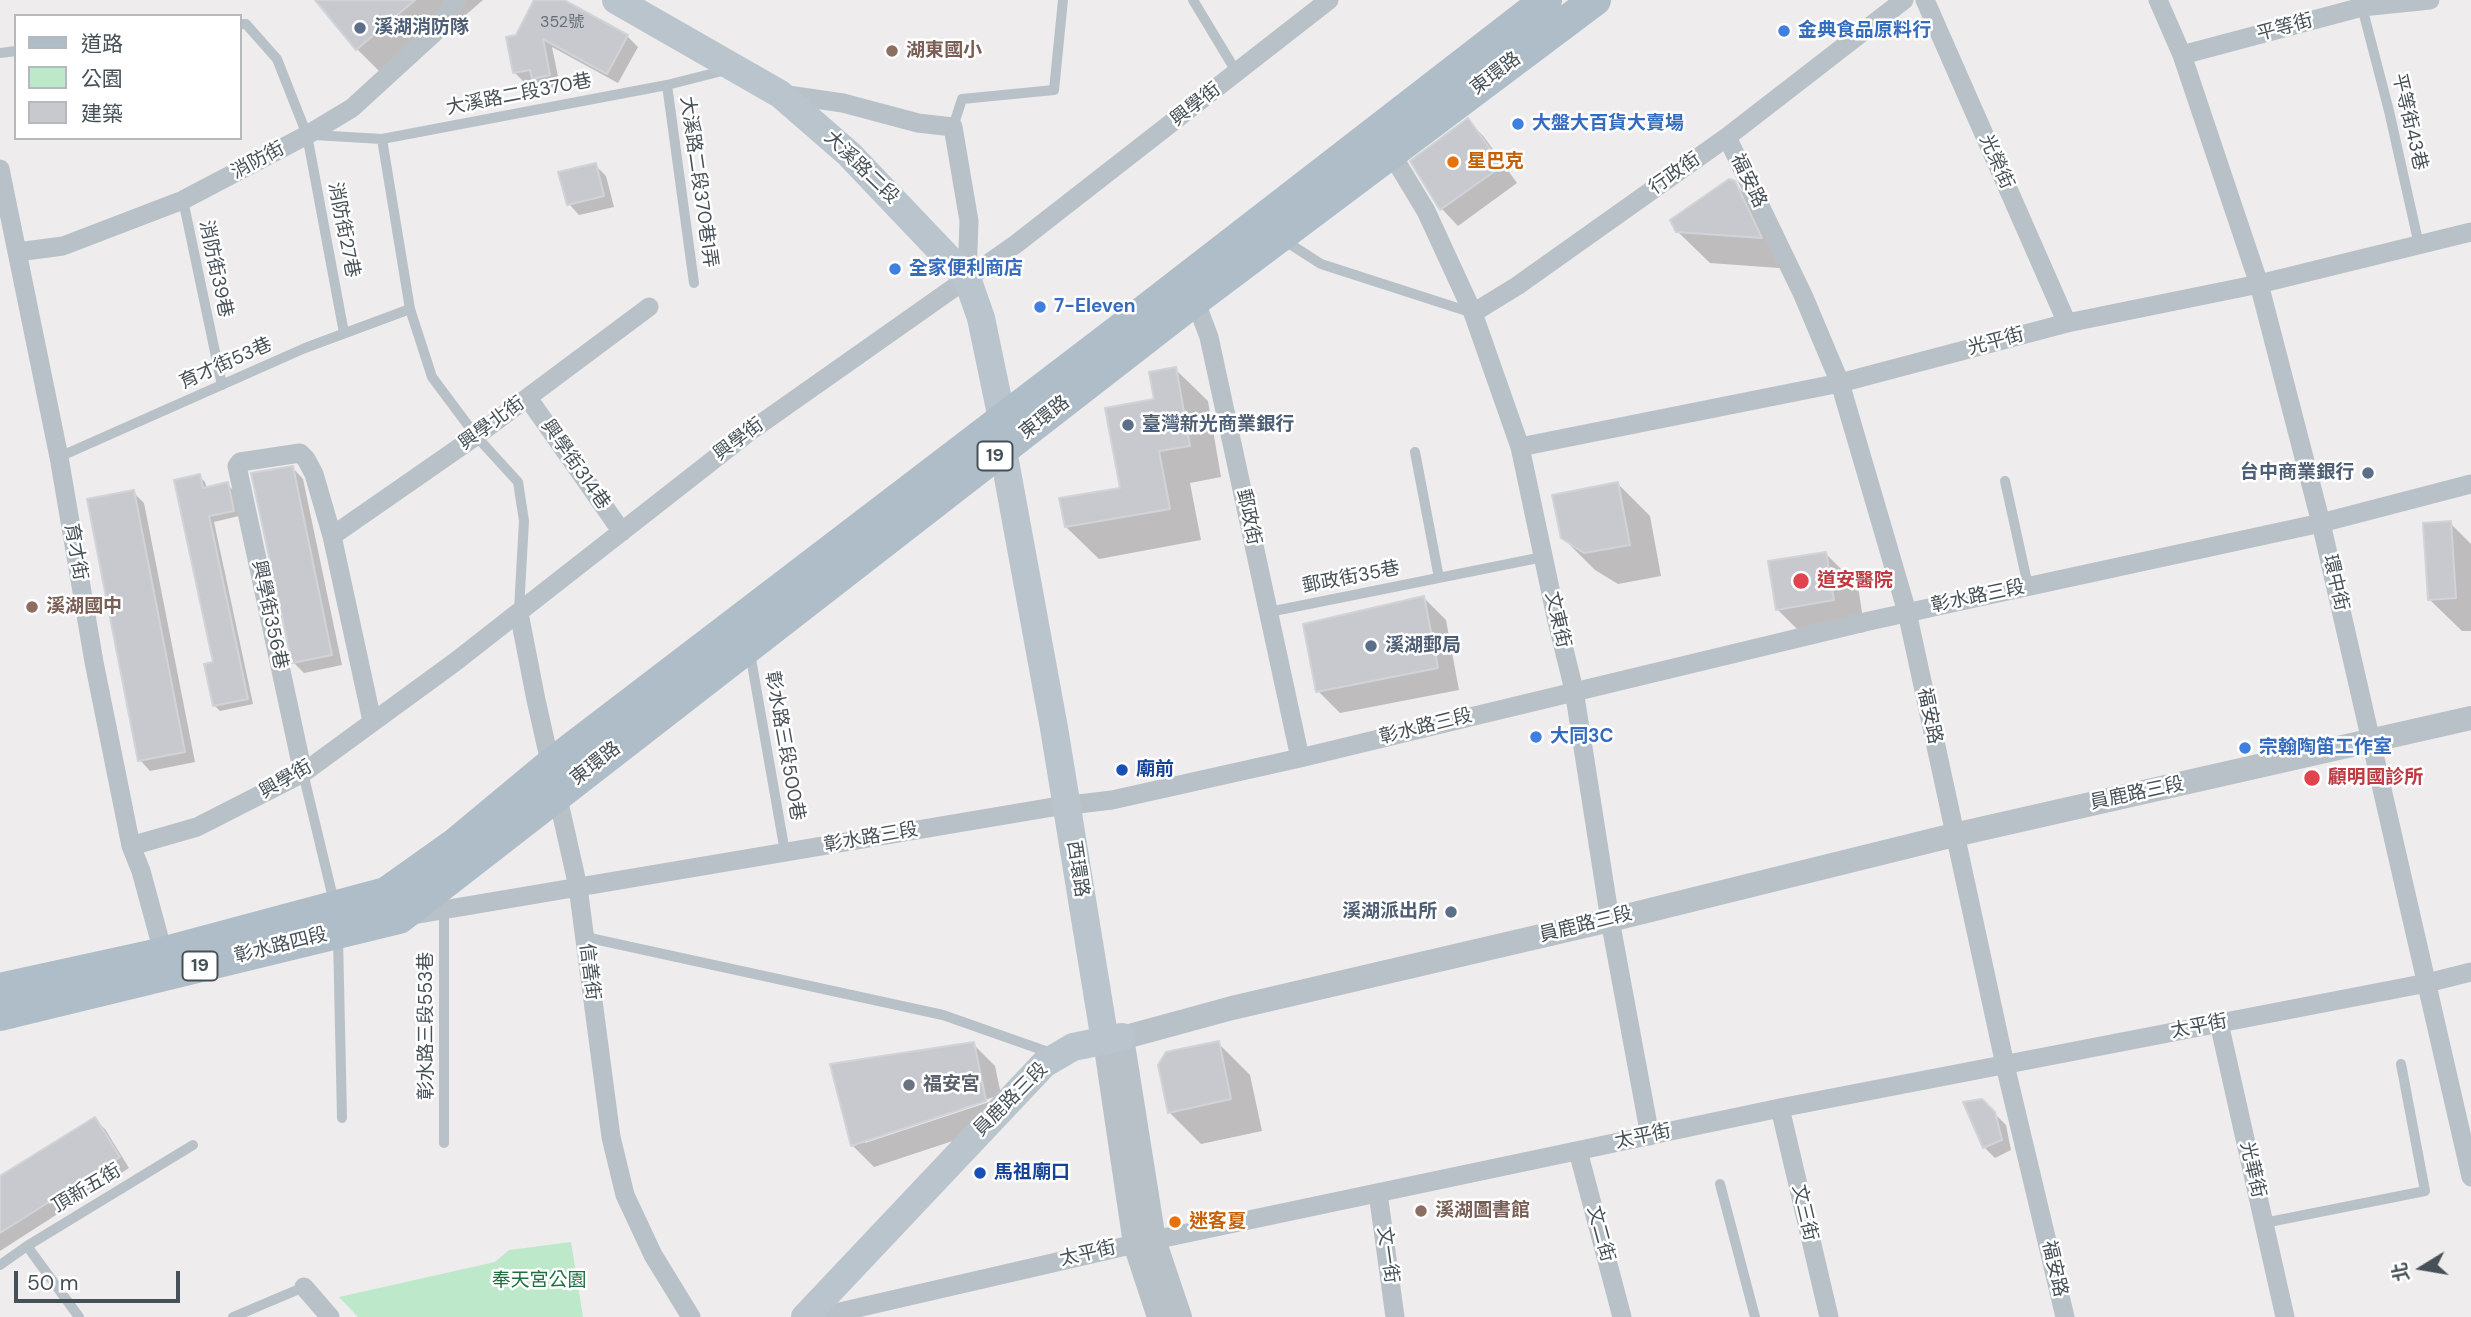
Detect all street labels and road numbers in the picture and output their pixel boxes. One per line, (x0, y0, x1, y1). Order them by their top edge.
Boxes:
street label: 平等街 (2255, 10, 2315, 46)
street label: 東環路 (1466, 48, 1526, 100)
street label: 大溪路二段370巷 (444, 70, 594, 120)
street label: 平等街43巷 (2387, 71, 2431, 173)
street label: 興學街 (1167, 78, 1225, 132)
street label: 大溪路二段370巷1弄 (675, 95, 721, 269)
street label: 大溪路二段 (819, 127, 903, 209)
street label: 光榮街 (1974, 131, 2018, 193)
street label: 消防街 (227, 138, 289, 184)
street label: 行政街 (1645, 148, 1705, 200)
street label: 福安路 (1725, 150, 1771, 212)
street label: 消防街27巷 (323, 180, 363, 280)
street label: 消防街39巷 (194, 218, 236, 320)
street label: 光平街 (1966, 324, 2026, 360)
street label: 育才街53巷 (176, 333, 276, 395)
street label: 東環路 (1016, 391, 1074, 445)
street label: 興學北街 (455, 392, 529, 456)
street label: 興學街 (709, 414, 769, 466)
street label: 興學街314巷 (536, 416, 614, 514)
road number: 19 (978, 442, 1012, 470)
street label: 郵政街 (1231, 487, 1265, 547)
street label: 育才街 (59, 522, 91, 582)
street label: 環中街 (2317, 553, 2353, 613)
street label: 郵政街35巷 (1300, 557, 1402, 599)
street label: 興學街356巷 (246, 558, 292, 672)
street label: 彰水路三段 (1929, 576, 2027, 618)
street label: 文東街 (1539, 590, 1575, 650)
street label: 彰水路三段500巷 (760, 669, 808, 823)
street label: 福安路 (1912, 686, 1946, 746)
street label: 彰水路三段 (1377, 704, 1475, 750)
street label: 東環路 (567, 737, 625, 791)
street label: 興學街 (256, 756, 316, 804)
street label: 員鹿路三段 (2088, 773, 2186, 815)
street label: 彰水路三段 (822, 819, 920, 857)
street label: 西環路 (1061, 839, 1093, 899)
street label: 員鹿路三段 (1537, 902, 1635, 948)
street label: 彰水路四段 (232, 923, 330, 969)
street label: 信善街 (574, 942, 604, 1002)
road number: 19 (182, 951, 218, 981)
street label: 彰水路三段553巷 (416, 952, 438, 1100)
street label: 太平街 (2169, 1010, 2229, 1044)
street label: 員鹿路三段 (969, 1058, 1053, 1142)
street label: 太平街 (1613, 1120, 1673, 1154)
street label: 光華街 (2234, 1140, 2270, 1200)
street label: 頂新五街 (49, 1160, 125, 1218)
street label: 文三街 (1786, 1183, 1822, 1243)
street label: 文二街 (1582, 1204, 1618, 1264)
street label: 文一街 (1372, 1225, 1402, 1285)
street label: 太平街 (1058, 1236, 1118, 1272)
street label: 福安路 (2036, 1239, 2072, 1299)

